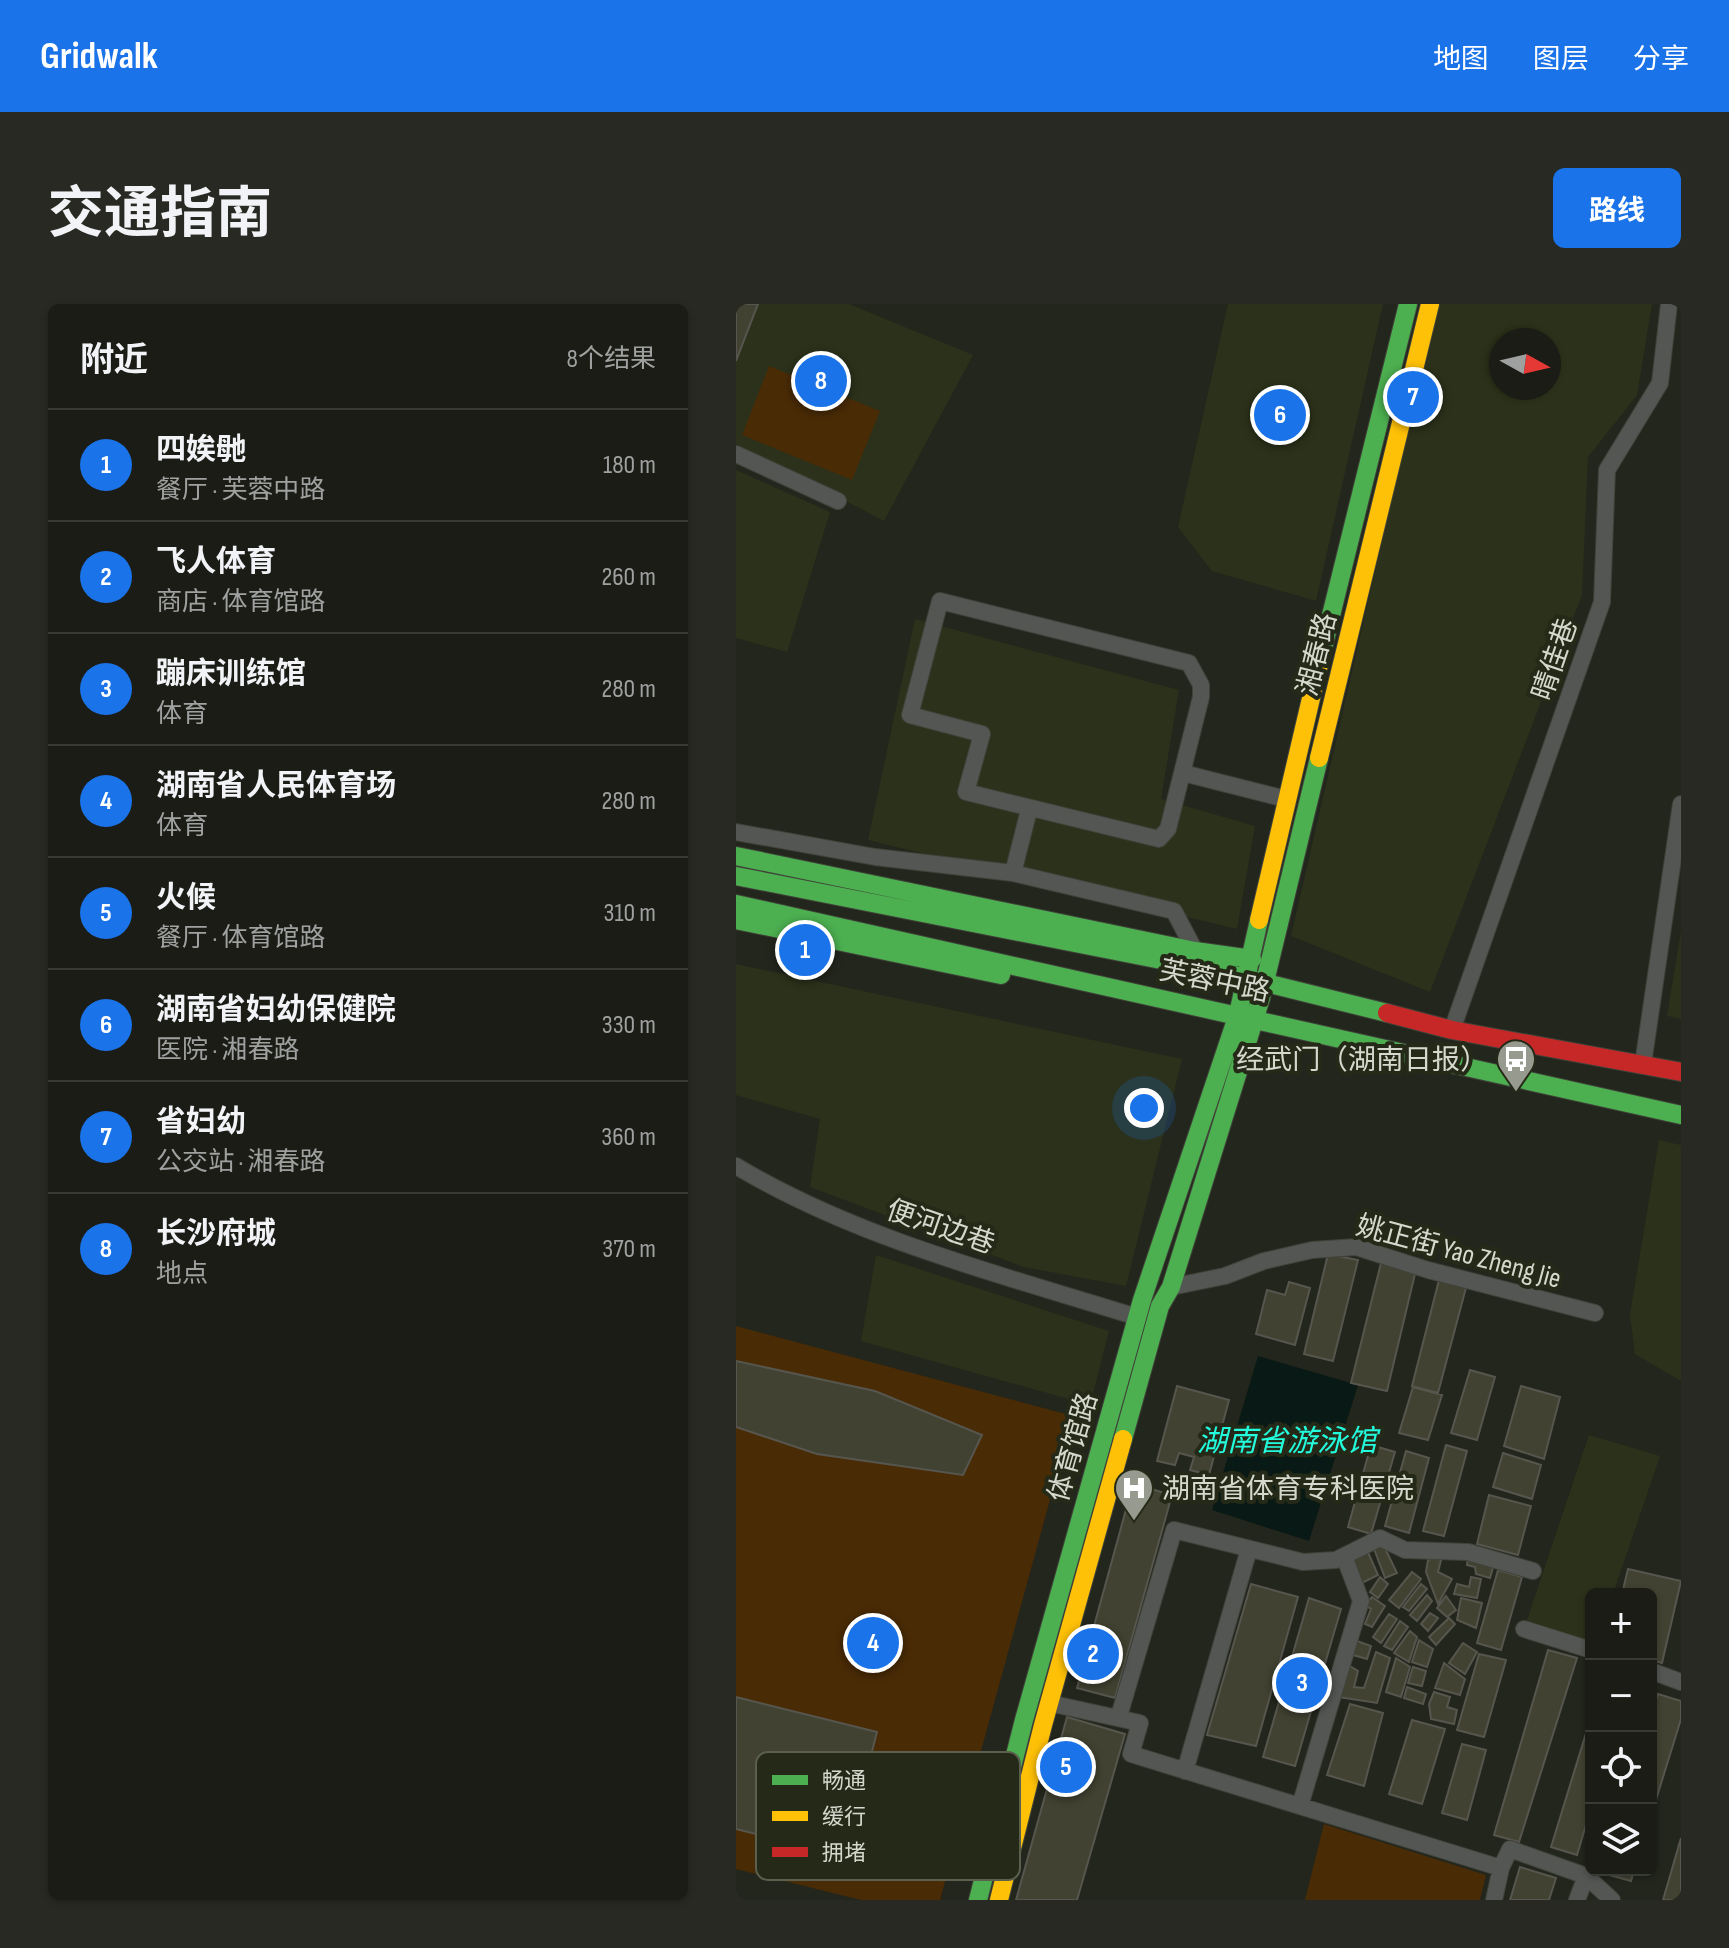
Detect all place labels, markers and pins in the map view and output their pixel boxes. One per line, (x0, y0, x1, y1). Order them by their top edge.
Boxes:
pin: 8 (795, 351, 847, 411)
pin: 7 (1387, 367, 1439, 427)
pin: 6 (1254, 385, 1306, 445)
pin: 1 (779, 920, 831, 980)
bus stop icon: 经武门（湖南日报） (1495, 1038, 1537, 1093)
place label: 经武门（湖南日报） (1236, 1044, 1488, 1077)
hospital icon: 湖南省体育专科医院 (1113, 1467, 1155, 1522)
place label: 湖南省体育专科医院 (1162, 1473, 1414, 1506)
pin: 4 (847, 1613, 899, 1673)
pin: 2 (1067, 1624, 1119, 1684)
pin: 3 (1276, 1653, 1328, 1713)
pin: 5 (1040, 1737, 1092, 1797)

